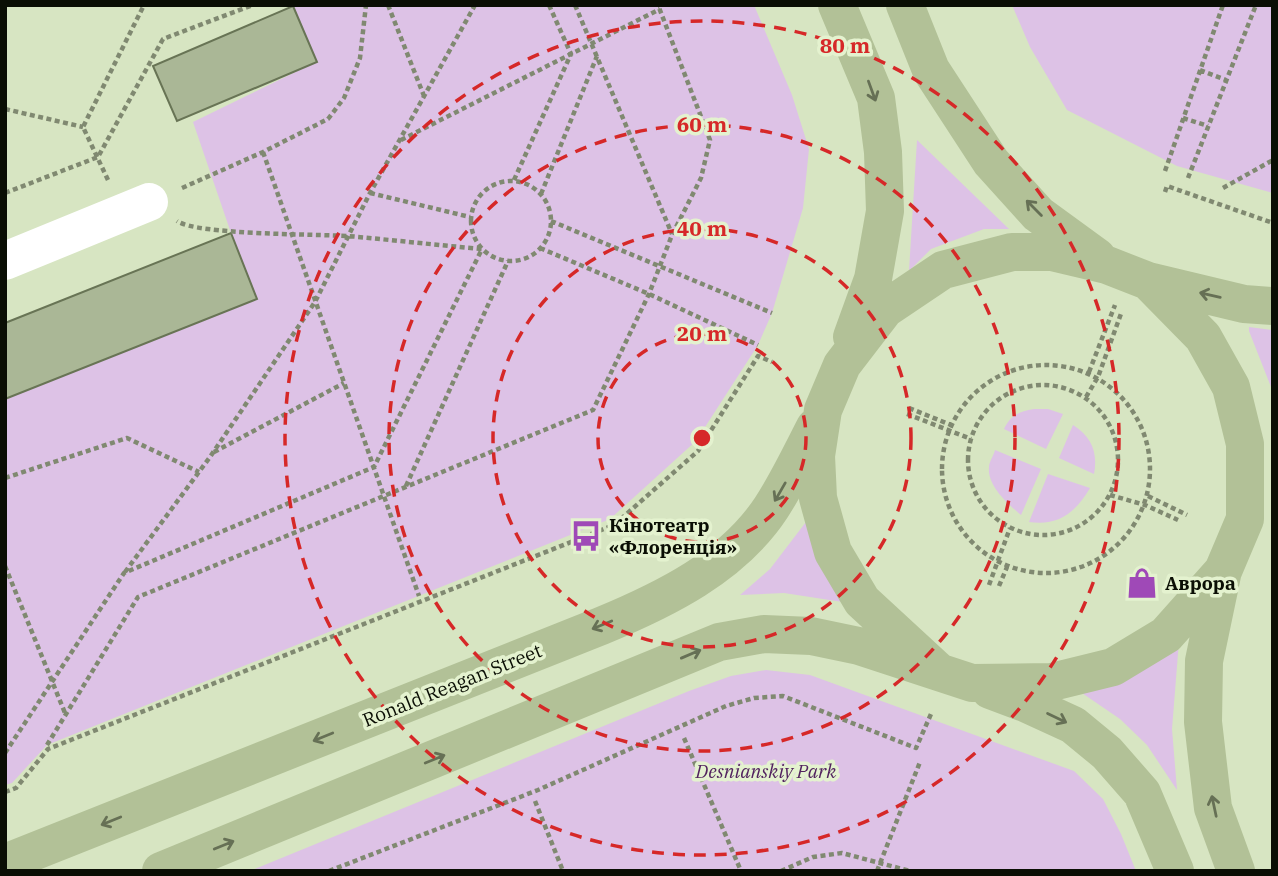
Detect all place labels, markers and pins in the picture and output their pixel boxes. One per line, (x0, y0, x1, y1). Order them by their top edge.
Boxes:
centre of rings (690, 426, 714, 450)
place label: Кінотеатр «Флоренція» (609, 513, 737, 559)
bus stop icon: Кінотеатр «Флоренція» (569, 519, 603, 553)
shop icon: Аврора (1125, 566, 1159, 600)
place label: Аврора (1165, 571, 1236, 595)

